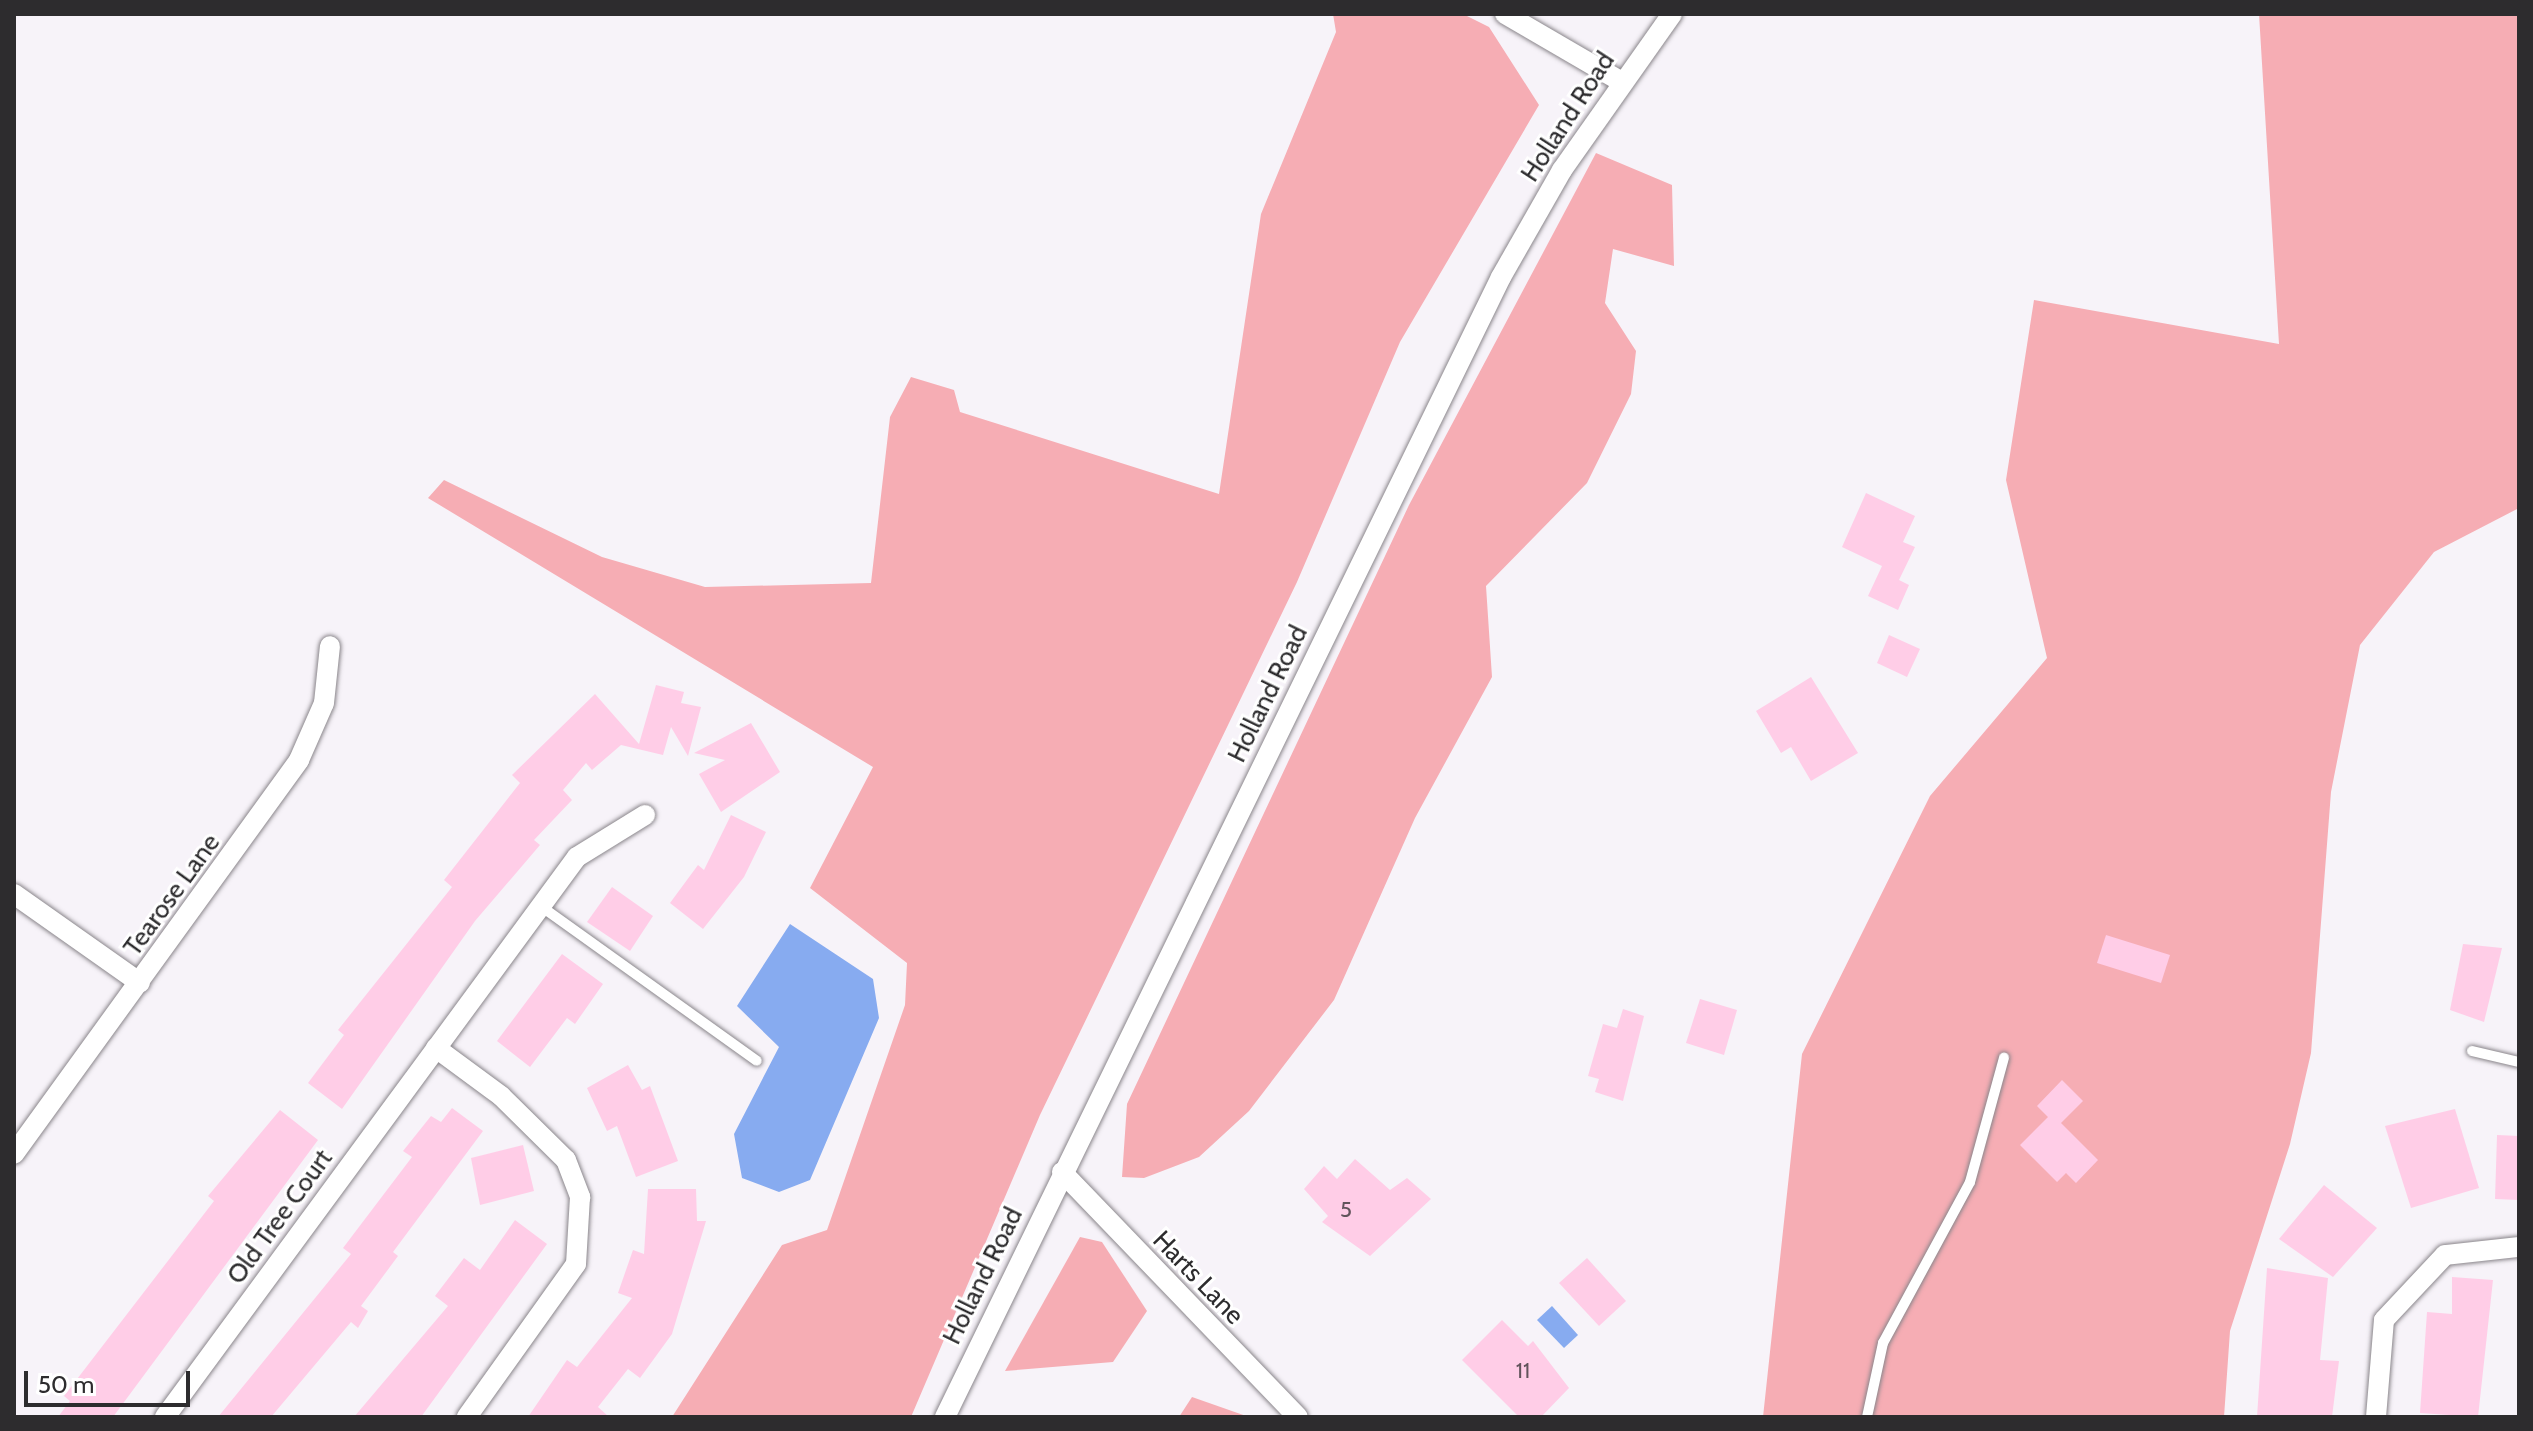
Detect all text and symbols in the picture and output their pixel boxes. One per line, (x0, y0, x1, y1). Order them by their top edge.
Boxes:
street label: Holland Road (1515, 46, 1621, 188)
street label: Holland Road (1221, 621, 1315, 767)
street label: Tearose Lane (117, 828, 227, 962)
street label: Old Tree Court (221, 1144, 339, 1290)
house number: 5 (1340, 1197, 1352, 1223)
street label: Holland Road (936, 1203, 1030, 1349)
street label: Harts Lane (1146, 1225, 1250, 1331)
scale bar (28, 1355, 194, 1405)
house number: 11 (1516, 1358, 1530, 1384)
text: 50 m (38, 1370, 94, 1399)

